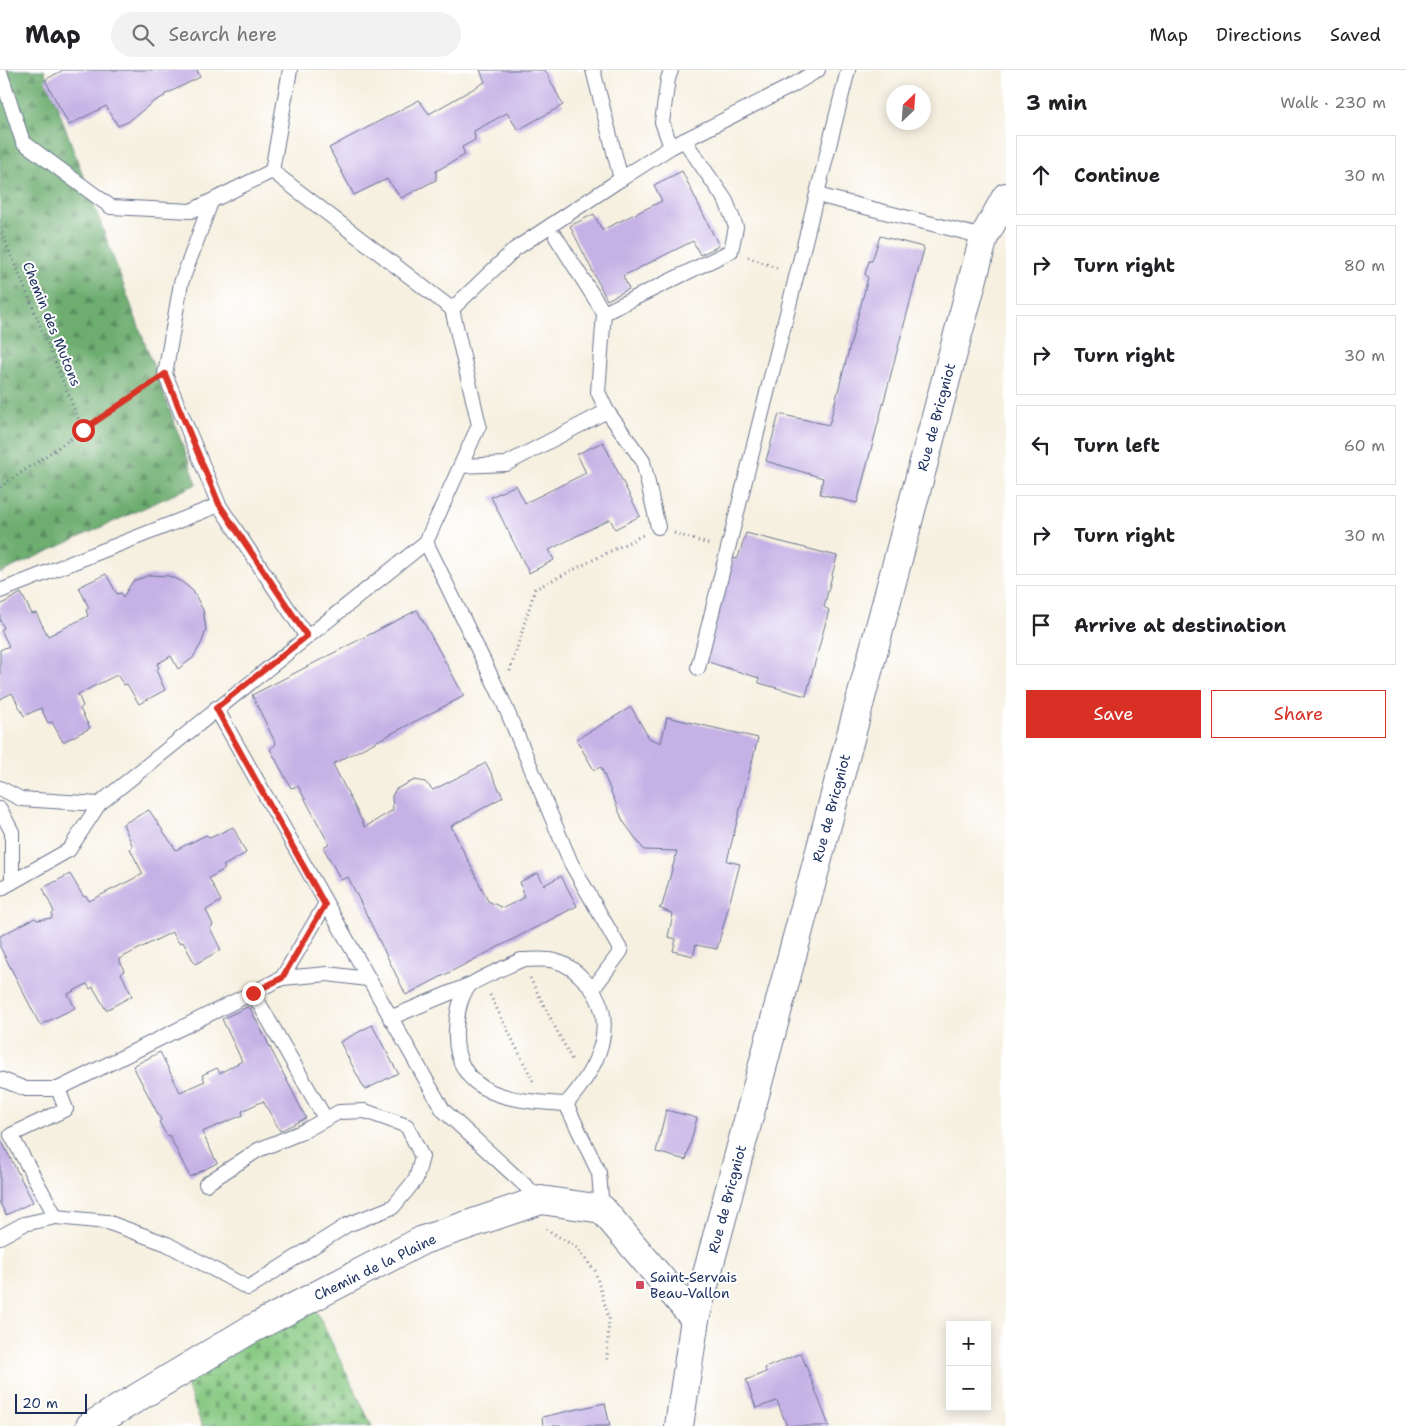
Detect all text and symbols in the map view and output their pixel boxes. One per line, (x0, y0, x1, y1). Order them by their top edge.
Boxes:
search box (111, 12, 461, 57)
text: Map (25, 19, 81, 51)
icon: search (129, 21, 157, 49)
text: Search here (169, 22, 277, 47)
text: Map (1150, 23, 1188, 47)
text: Directions (1216, 23, 1302, 47)
text: Saved (1330, 23, 1381, 47)
north arrow (886, 85, 931, 130)
text: 3 min (1026, 89, 1087, 117)
text: Walk · 230 m (1280, 92, 1386, 113)
icon: ahead (1027, 161, 1055, 189)
text: Continue (1074, 163, 1160, 188)
text: 30 m (1344, 165, 1385, 186)
icon: right (1027, 251, 1055, 279)
text: Turn right (1074, 253, 1175, 278)
text: 80 m (1344, 255, 1385, 276)
street label: Chemin des Mutons (19, 259, 85, 389)
icon: right (1027, 341, 1055, 369)
text: Turn right (1074, 343, 1175, 368)
text: 30 m (1344, 345, 1385, 366)
street label: Rue de Bricgniot (913, 361, 959, 473)
route start (72, 419, 95, 442)
icon: left (1027, 431, 1055, 459)
text: Turn left (1074, 433, 1160, 458)
text: 60 m (1344, 435, 1385, 456)
icon: right (1027, 521, 1055, 549)
text: Turn right (1074, 523, 1175, 548)
text: 30 m (1344, 525, 1385, 546)
icon: arrive (1027, 611, 1055, 639)
text: Arrive at destination (1074, 613, 1286, 638)
button: Save (1026, 690, 1201, 738)
button: Share (1211, 690, 1386, 738)
street label: Rue de Bricgniot (808, 752, 854, 864)
route end (242, 982, 265, 1005)
street label: Rue de Bricgniot (704, 1143, 750, 1255)
street label: Chemin de la Plaine (311, 1230, 439, 1304)
place label: Saint-Servais Beau-Vallon (650, 1268, 737, 1302)
marker: Saint-Servais Beau-Vallon (634, 1279, 646, 1291)
map controls (946, 1321, 991, 1411)
button: + (946, 1321, 991, 1366)
button: − (946, 1366, 991, 1411)
scale bar (15, 1391, 88, 1414)
text: 20 m (22, 1394, 58, 1412)

